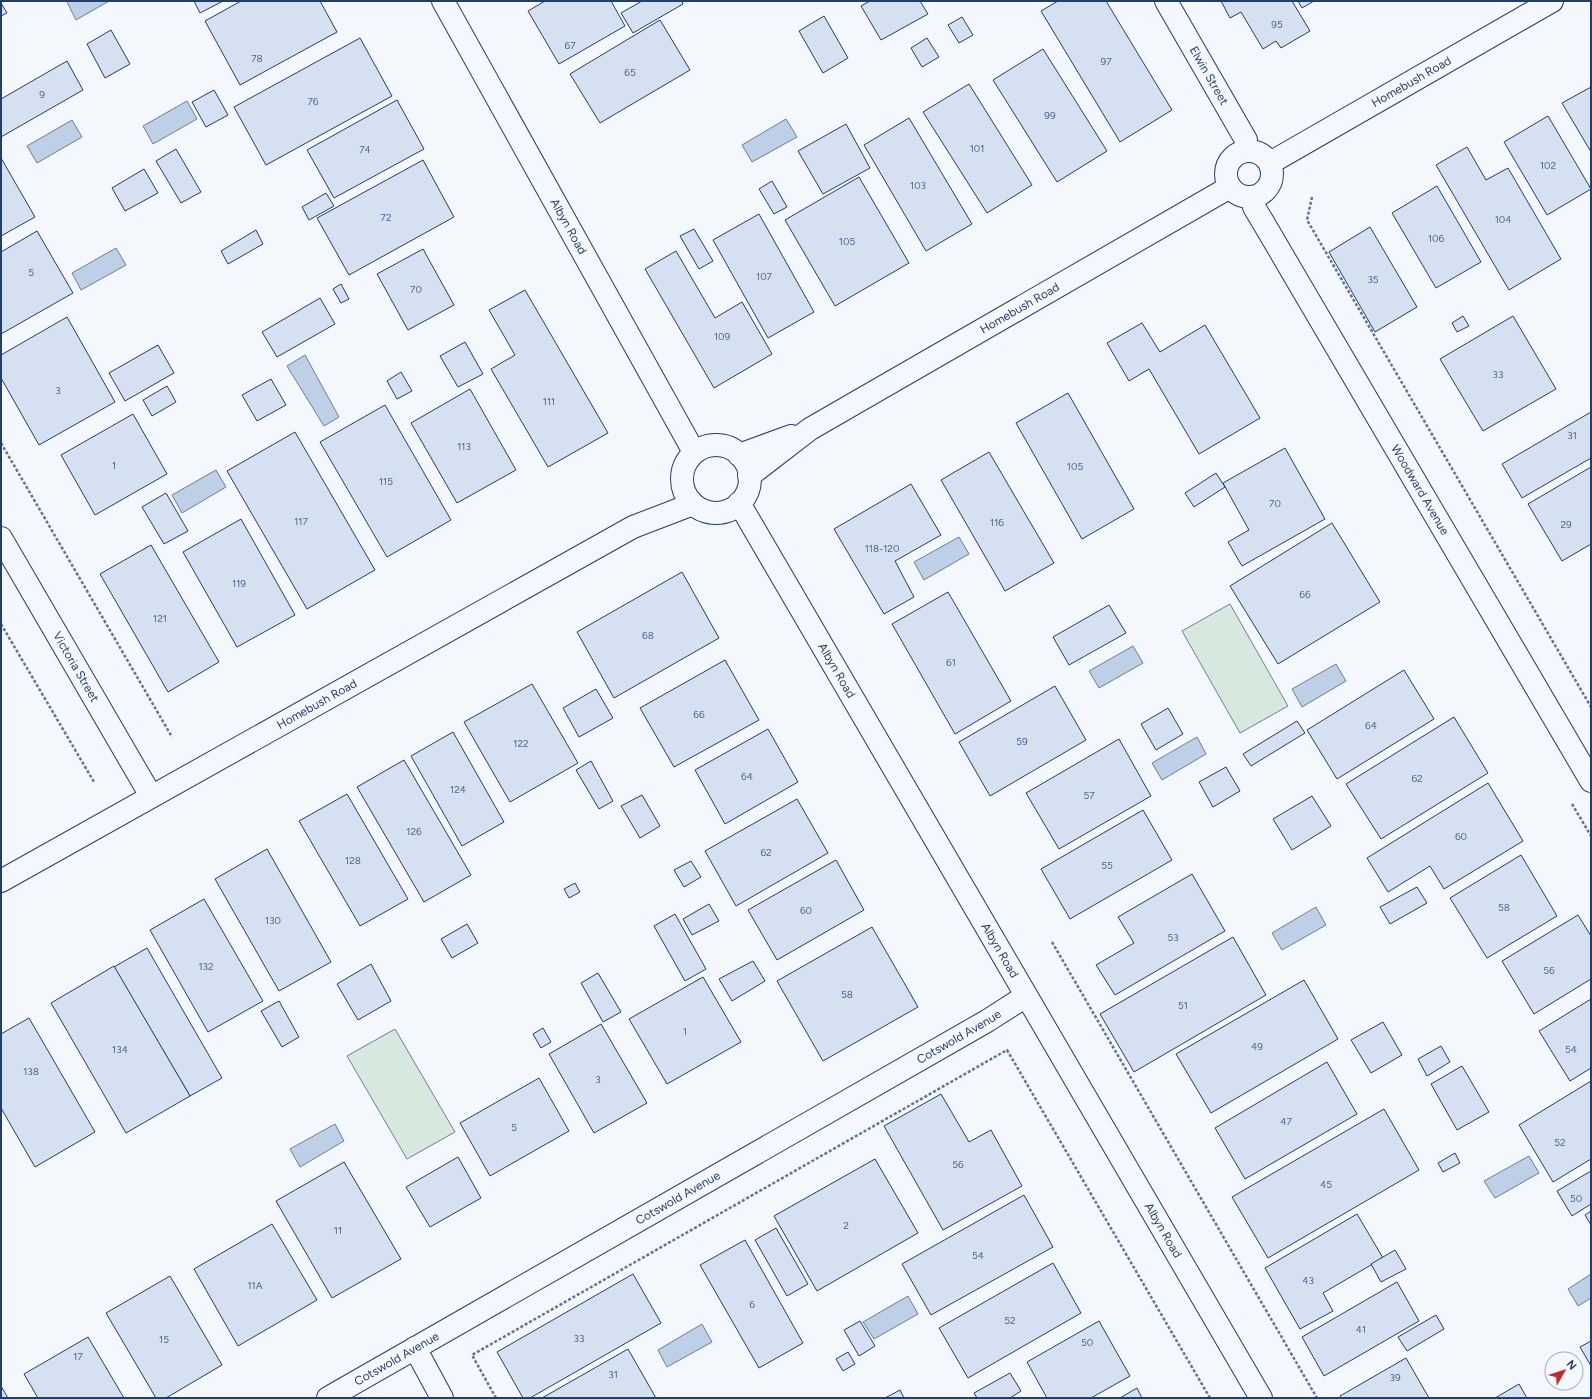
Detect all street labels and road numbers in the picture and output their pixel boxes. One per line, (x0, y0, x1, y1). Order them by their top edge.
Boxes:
street label: Elwin Street (1187, 44, 1231, 108)
street label: Homebush Road (1369, 53, 1454, 110)
street label: Albyn Road (547, 196, 589, 257)
street label: Homebush Road (977, 280, 1062, 337)
street label: Woodward Avenue (1388, 442, 1452, 538)
street label: Victoria Street (50, 629, 102, 705)
street label: Albyn Road (815, 641, 858, 701)
street label: Homebush Road (274, 676, 359, 732)
street label: Albyn Road (978, 920, 1021, 980)
street label: Cotswold Avenue (914, 1007, 1004, 1067)
street label: Cotswold Avenue (633, 1168, 723, 1228)
street label: Albyn Road (1142, 1200, 1185, 1260)
street label: Cotswold Avenue (352, 1329, 442, 1389)

